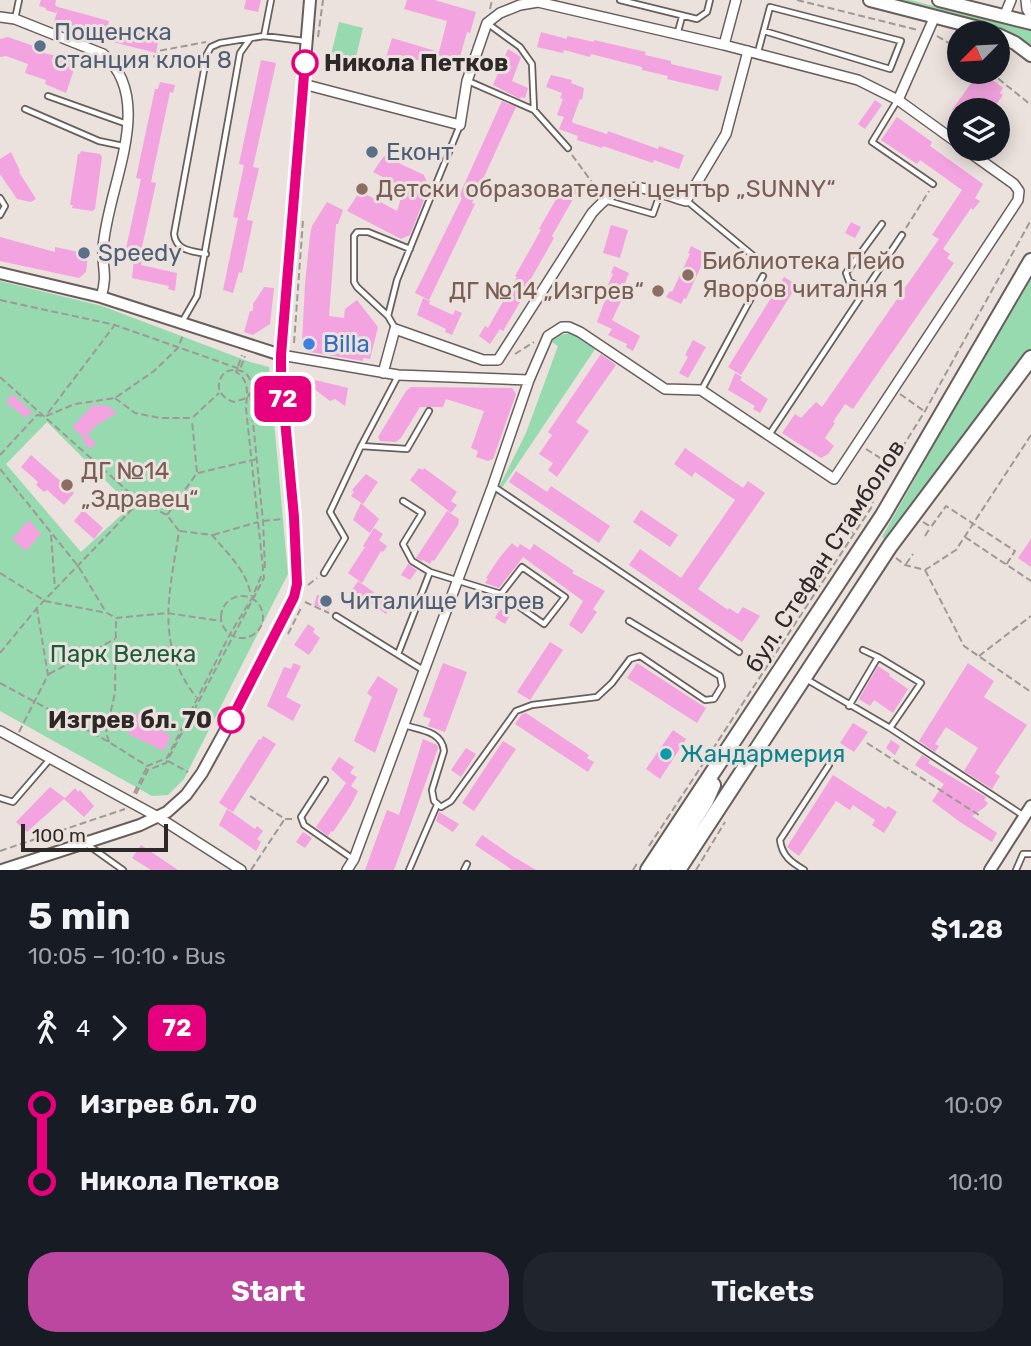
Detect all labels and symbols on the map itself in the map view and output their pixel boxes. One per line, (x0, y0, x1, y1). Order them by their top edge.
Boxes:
place label: Пощенска станция клон 8 (54, 18, 232, 74)
north arrow (947, 21, 1010, 84)
marker: Пощенска станция клон 8 (32, 38, 48, 54)
place label: Никола Петков (324, 49, 508, 77)
marker: Никола Петков (292, 50, 318, 76)
place label: Еконт (386, 138, 454, 166)
marker: Еконт (364, 144, 380, 160)
place label: Детски образователен център „SUNNY“ (376, 175, 836, 203)
marker: Детски образователен център „SUNNY“ (354, 181, 370, 197)
place label: Speedy (98, 239, 182, 267)
marker: Speedy (76, 245, 92, 261)
place label: Библиотека Пейо Яворов читалня 1 (702, 247, 905, 303)
marker: Библиотека Пейо Яворов читалня 1 (680, 267, 696, 283)
place label: ДГ №14 „Изгрев“ (449, 277, 644, 305)
marker: ДГ №14 „Изгрев“ (650, 283, 666, 299)
place label: Billa (323, 330, 370, 358)
marker: Billa (301, 336, 317, 352)
line badge: 72 (252, 376, 314, 422)
street label: бул. Стефан Стамболов (739, 435, 911, 677)
place label: ДГ №14 „Здравец“ (81, 457, 199, 513)
marker: ДГ №14 „Здравец“ (59, 477, 75, 493)
place label: Читалище Изгрев (340, 587, 545, 615)
marker: Читалище Изгрев (318, 593, 334, 609)
park label: Парк Велека (50, 640, 196, 668)
place label: Изгрев бл. 70 (48, 706, 212, 734)
marker: Изгрев бл. 70 (218, 707, 244, 733)
place label: Жандармерия (680, 740, 845, 768)
marker: Жандармерия (658, 746, 674, 762)
scale bar (21, 821, 168, 853)

